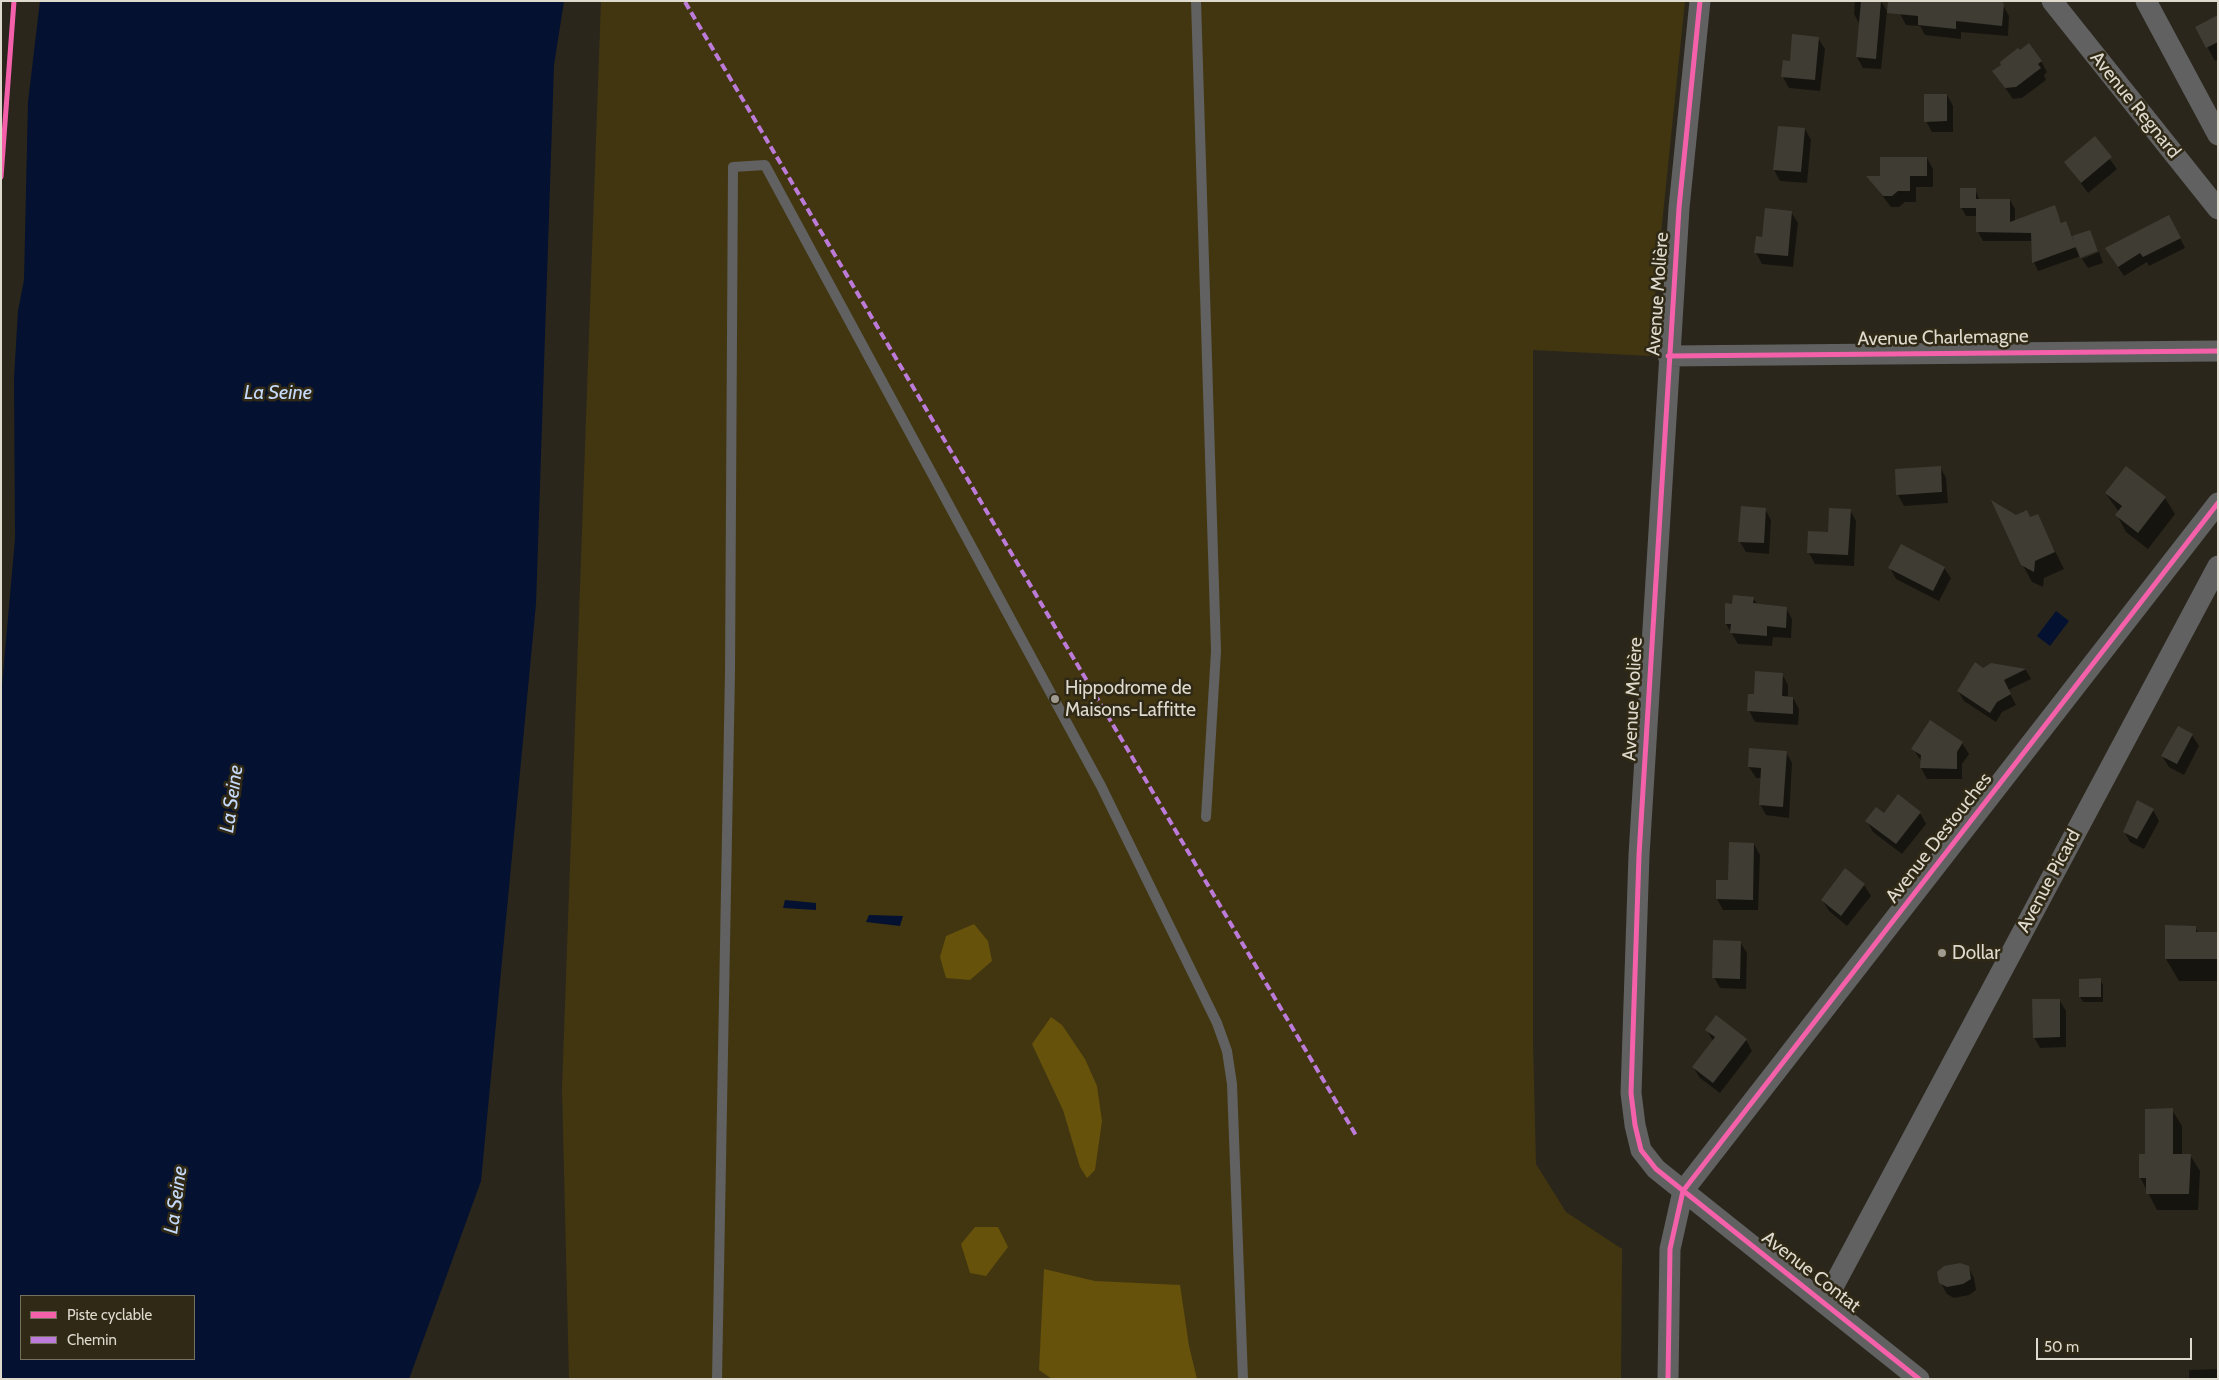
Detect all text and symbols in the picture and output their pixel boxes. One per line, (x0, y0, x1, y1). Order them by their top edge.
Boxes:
street label: Avenue Regnard (2085, 47, 2185, 163)
street label: Avenue Molière (1642, 231, 1674, 357)
street label: Avenue Charlemagne (1857, 325, 2029, 351)
water label: La Seine (244, 381, 312, 405)
street label: Avenue Molière (1618, 637, 1648, 761)
place label: Hippodrome de Maisons-Laffitte (1065, 677, 1196, 721)
marker: Hippodrome de Maisons-Laffitte (1049, 693, 1061, 705)
water label: La Seine (215, 764, 249, 834)
street label: Avenue Destouches (1881, 768, 1997, 908)
street label: Avenue Picard (2012, 826, 2086, 936)
place label: Dollar (1952, 942, 2000, 964)
marker: Dollar (1936, 947, 1948, 959)
water label: La Seine (159, 1165, 193, 1235)
street label: Avenue Contat (1757, 1227, 1865, 1317)
legend (20, 1295, 195, 1360)
text: Piste cyclable (67, 1306, 152, 1324)
scale bar (2039, 1328, 2195, 1360)
text: Chemin (67, 1331, 117, 1349)
text: 50 m (2044, 1338, 2079, 1356)

